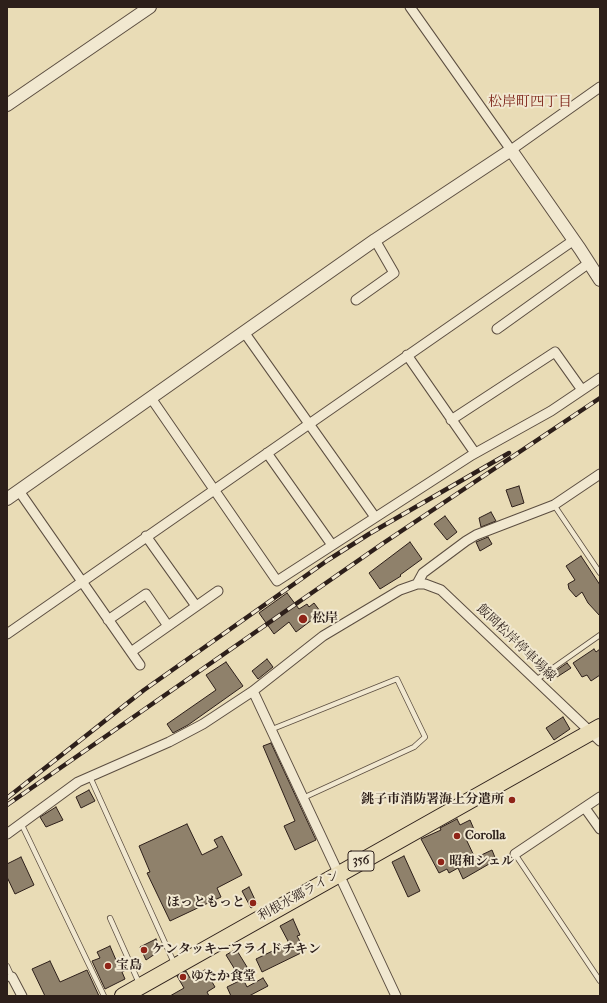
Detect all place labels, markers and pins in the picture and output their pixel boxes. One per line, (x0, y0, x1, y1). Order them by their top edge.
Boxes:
place label: 松岸 (312, 611, 338, 627)
marker: 松岸 (297, 613, 309, 625)
place label: 銚子市消防署海上分遣所 (361, 792, 504, 808)
marker: 銚子市消防署海上分遣所 (507, 795, 517, 805)
place label: Corolla (465, 828, 505, 844)
marker: Corolla (452, 831, 462, 841)
place label: 昭和シェル (449, 854, 514, 870)
marker: 昭和シェル (436, 857, 446, 867)
place label: ほっともっと (167, 895, 245, 911)
marker: ほっともっと (248, 898, 258, 908)
place label: ケンタッキーフライドチキン (152, 942, 321, 958)
marker: ケンタッキーフライドチキン (139, 945, 149, 955)
place label: 宝島 (116, 958, 142, 974)
marker: 宝島 (103, 961, 113, 971)
place label: ゆたか食堂 (191, 969, 256, 985)
marker: ゆたか食堂 (178, 972, 188, 982)

